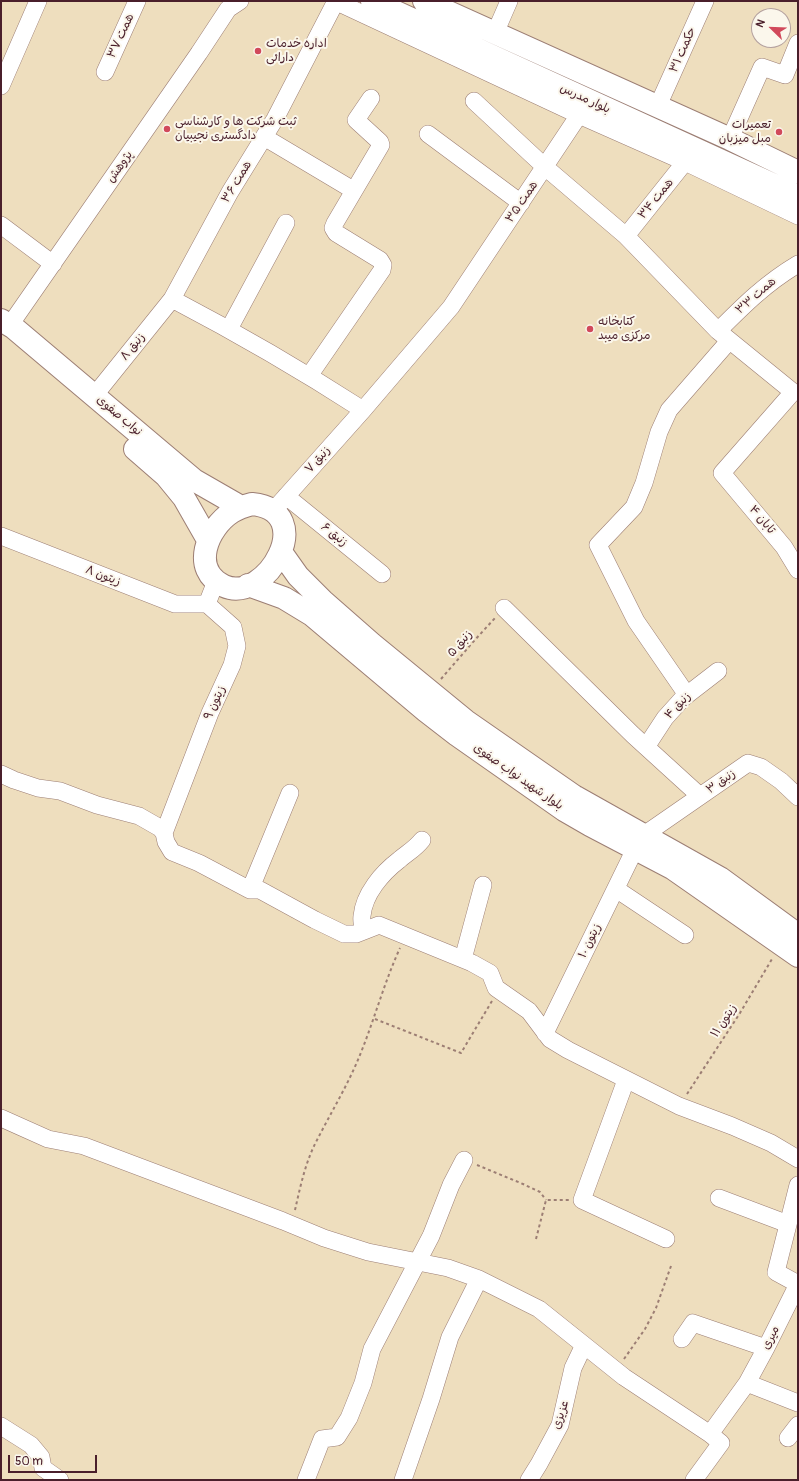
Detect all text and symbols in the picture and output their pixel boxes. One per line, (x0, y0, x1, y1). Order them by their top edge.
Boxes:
north arrow (751, 8, 791, 48)
street label: همت ۳۷ (104, 11, 138, 61)
text: N (753, 18, 768, 29)
street label: حکمت ۳۱ (667, 25, 699, 75)
place label: اداره خدمات دارائی (266, 37, 327, 65)
marker: اداره خدمات دارائی (253, 46, 263, 56)
street label: بلوار مدرس (557, 81, 613, 117)
place label: ثبت شرکت ها و کارشناسی دادگستری نجیبیان (175, 115, 296, 143)
place label: تعمیرات مبل میزبان (719, 118, 771, 146)
marker: ثبت شرکت ها و کارشناسی دادگستری نجیبیان (162, 124, 172, 134)
marker: تعمیرات مبل میزبان (774, 127, 784, 137)
street label: پژوهش (104, 148, 136, 186)
street label: همت ۳۶ (219, 158, 255, 206)
street label: همت ۳۴ (635, 176, 677, 222)
street label: همت ۳۵ (503, 178, 541, 226)
street label: همت ۳۳ (733, 274, 779, 318)
place label: کتابخانه مرکزی میبد (598, 315, 650, 343)
marker: کتابخانه مرکزی میبد (585, 324, 595, 334)
street label: زنبق ۸ (118, 330, 148, 364)
street label: نواب صفوی (93, 393, 145, 439)
street label: زنبق ۷ (302, 444, 334, 476)
street label: تابان ۴ (746, 503, 778, 537)
street label: زنبق ۶ (318, 520, 350, 550)
street label: زیتون ۸ (83, 563, 123, 589)
street label: زنبق ۵ (444, 628, 476, 660)
street label: زیتون ۹ (201, 684, 229, 722)
street label: زنبق ۴ (662, 690, 694, 722)
street label: بلوار شهید نواب صفوی (470, 741, 566, 813)
street label: زنبق ۳ (704, 767, 738, 797)
street label: زیتون ۱۰ (576, 921, 604, 961)
street label: زیتون ۱۱ (708, 1002, 740, 1040)
street label: میری (759, 1324, 783, 1352)
street label: عزیزی (550, 1399, 572, 1431)
scale bar (10, 1447, 99, 1473)
text: 50 m (15, 1454, 43, 1469)

